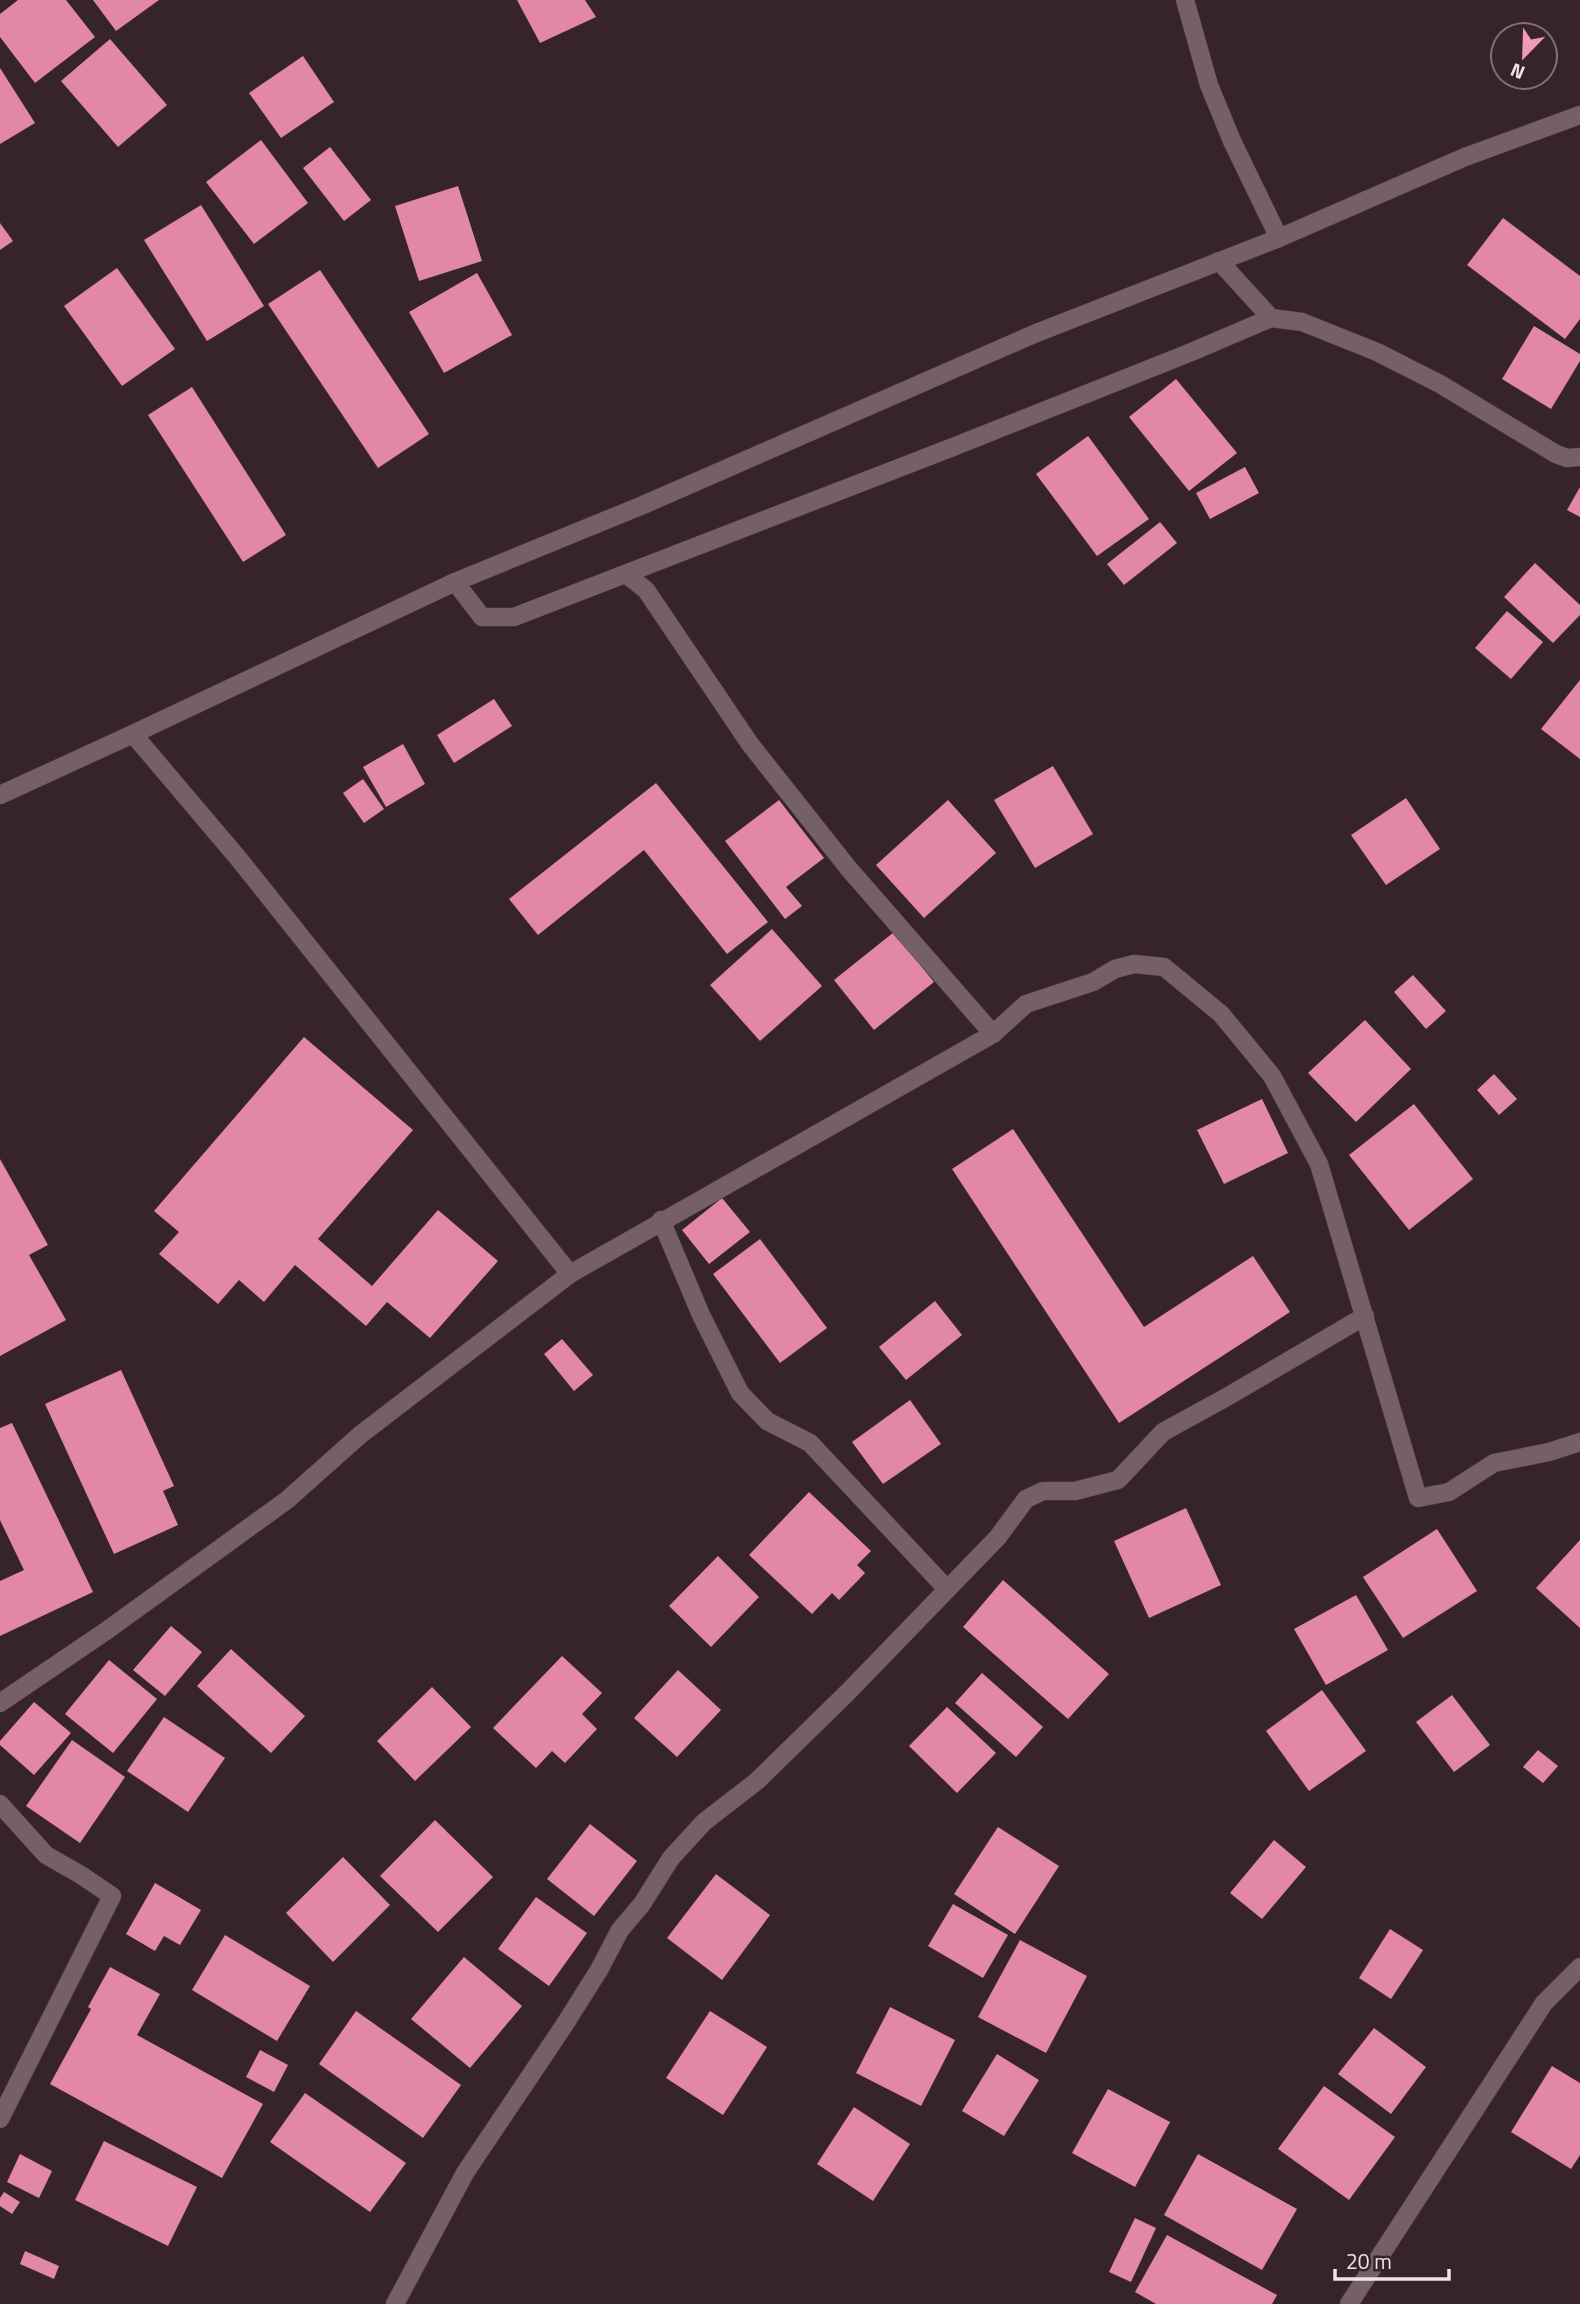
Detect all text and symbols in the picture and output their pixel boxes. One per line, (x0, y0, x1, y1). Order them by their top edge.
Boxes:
north arrow (1489, 21, 1559, 91)
text: N (1505, 56, 1529, 88)
scale bar (1335, 2238, 1449, 2282)
text: 20 m (1346, 2245, 1392, 2277)

